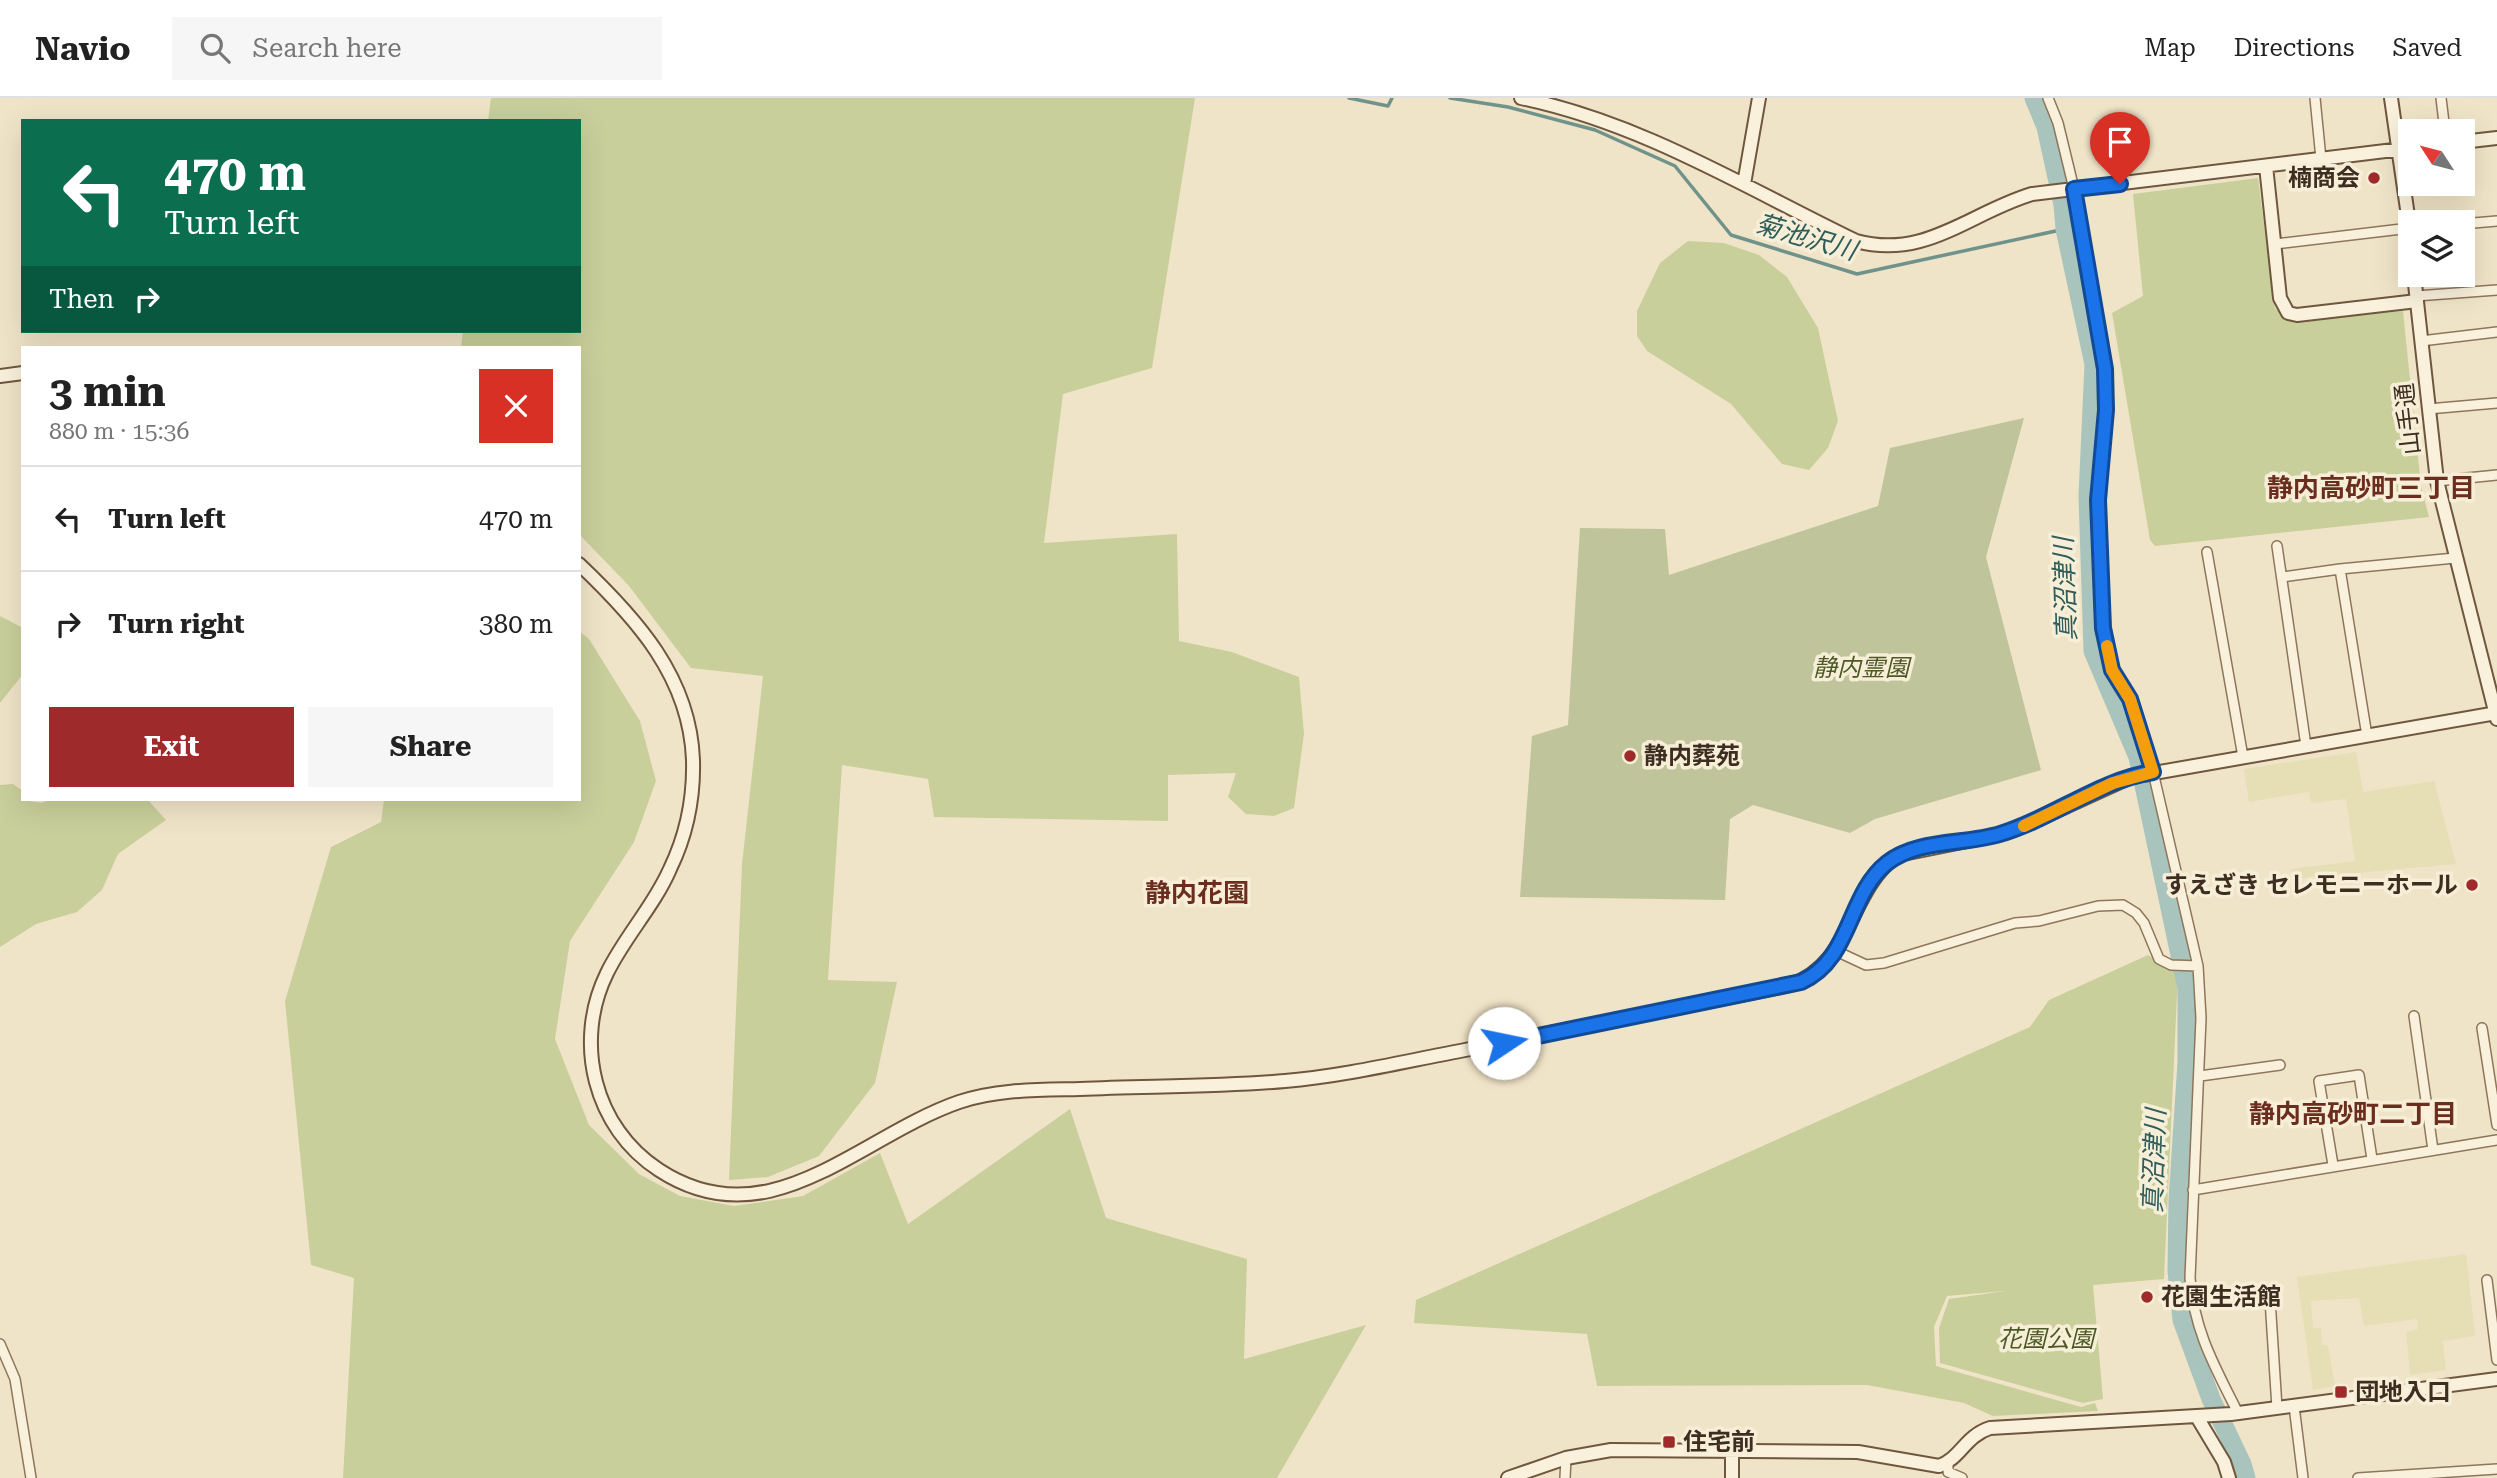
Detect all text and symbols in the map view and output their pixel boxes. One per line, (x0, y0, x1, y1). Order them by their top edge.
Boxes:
search box (172, 17, 662, 80)
text: Navio (35, 29, 130, 68)
icon: search (196, 29, 234, 67)
text: Search here (252, 33, 401, 63)
text: Map (2144, 34, 2196, 62)
text: Directions (2234, 34, 2354, 62)
text: Saved (2392, 34, 2462, 62)
pin (2090, 112, 2150, 184)
north arrow (2398, 119, 2474, 196)
map controls (2398, 119, 2475, 287)
icon: arrive (2101, 123, 2139, 161)
text: 470 m (164, 145, 306, 202)
icon: left (49, 147, 140, 238)
place label: 楠商会 (2288, 164, 2360, 192)
marker: 楠商会 (2366, 170, 2382, 186)
text: Turn left (164, 204, 299, 242)
water label: 菊池沢川 (1752, 208, 1863, 267)
button: layers (2398, 210, 2475, 287)
icon: right (128, 280, 166, 318)
text: Then (49, 284, 114, 314)
text: 3 min (49, 367, 166, 416)
button: close (479, 369, 553, 443)
street label: 山手通 (2390, 382, 2426, 456)
text: 880 m · 15:36 (49, 418, 189, 445)
district label: 静内高砂町三丁目 (2267, 473, 2475, 503)
icon: left (49, 500, 87, 538)
text: Turn left (108, 504, 226, 534)
text: 470 m (479, 504, 553, 534)
water label: 真沼津川 (2048, 534, 2082, 641)
icon: right (49, 605, 87, 643)
text: Turn right (108, 609, 244, 639)
text: 380 m (479, 609, 553, 639)
park label: 静内霊園 (1813, 654, 1912, 682)
button: Exit (49, 707, 294, 787)
button: Share (308, 707, 553, 787)
place label: 静内葬苑 (1644, 742, 1740, 770)
marker: 静内葬苑 (1622, 748, 1638, 764)
place label: すえざき セレモニーホール (2164, 871, 2458, 899)
marker: すえざき セレモニーホール (2464, 877, 2480, 893)
district label: 静内花園 (1145, 878, 1249, 908)
position arrow (1467, 1006, 1541, 1080)
district label: 静内高砂町二丁目 (2249, 1099, 2457, 1129)
water label: 真沼津川 (2137, 1106, 2171, 1213)
place label: 花園生活館 (2161, 1283, 2281, 1311)
marker: 花園生活館 (2139, 1289, 2155, 1305)
park label: 花園公園 (1998, 1325, 2097, 1353)
place label: 団地入口 (2355, 1378, 2451, 1406)
marker: 団地入口 (2333, 1384, 2349, 1400)
place label: 住宅前 (1683, 1428, 1755, 1456)
marker: 住宅前 (1661, 1434, 1677, 1450)

